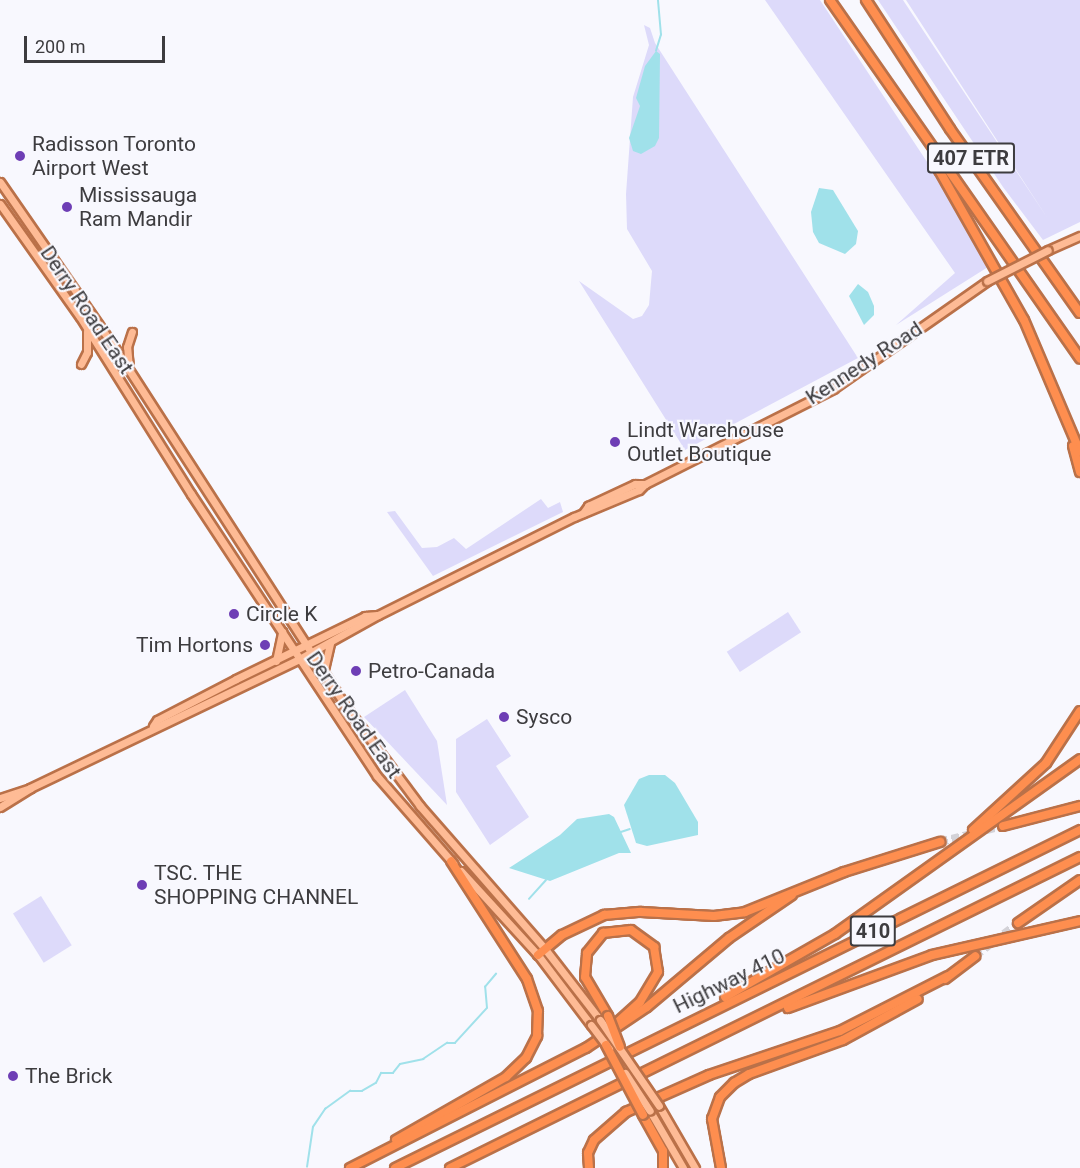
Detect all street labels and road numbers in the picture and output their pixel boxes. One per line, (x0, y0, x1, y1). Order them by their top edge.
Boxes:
road number: 407 ETR (926, 141, 1016, 175)
street label: Derry Road East (35, 241, 139, 379)
street label: Kennedy Road (801, 316, 927, 410)
street label: Derry Road East (301, 647, 407, 783)
road number: 410 (849, 914, 897, 948)
street label: Highway 410 (669, 943, 789, 1019)

